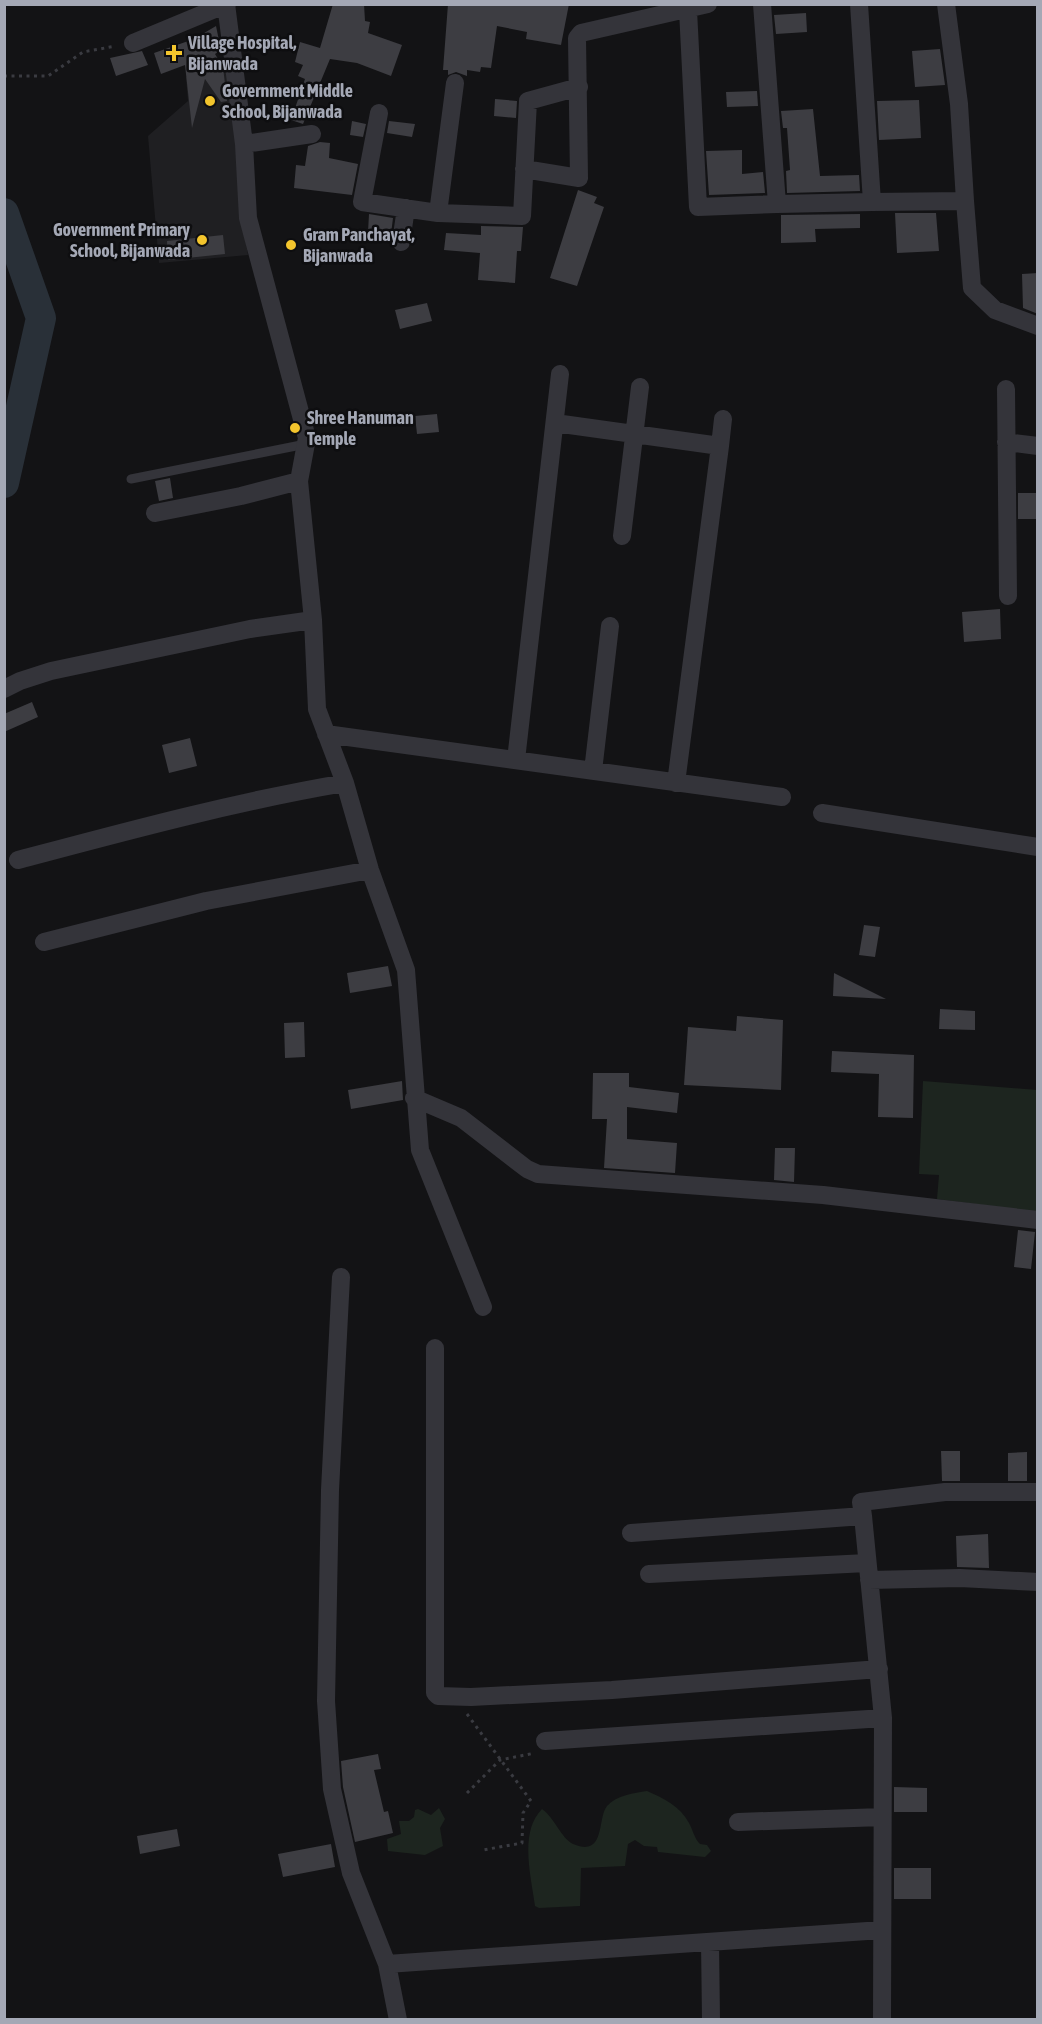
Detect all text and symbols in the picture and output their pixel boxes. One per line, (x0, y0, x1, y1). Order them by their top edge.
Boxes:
place label: Village Hospital, Bijanwada (187, 32, 296, 74)
marker: Village Hospital, Bijanwada (165, 44, 183, 62)
place label: Government Middle School, Bijanwada (222, 80, 353, 122)
marker: Government Middle School, Bijanwada (203, 94, 217, 108)
place label: Government Primary School, Bijanwada (53, 219, 191, 261)
place label: Gram Panchayat, Bijanwada (303, 224, 415, 266)
marker: Government Primary School, Bijanwada (195, 233, 209, 247)
marker: Gram Panchayat, Bijanwada (284, 238, 298, 252)
place label: Shree Hanuman Temple (307, 407, 414, 449)
marker: Shree Hanuman Temple (288, 421, 302, 435)

